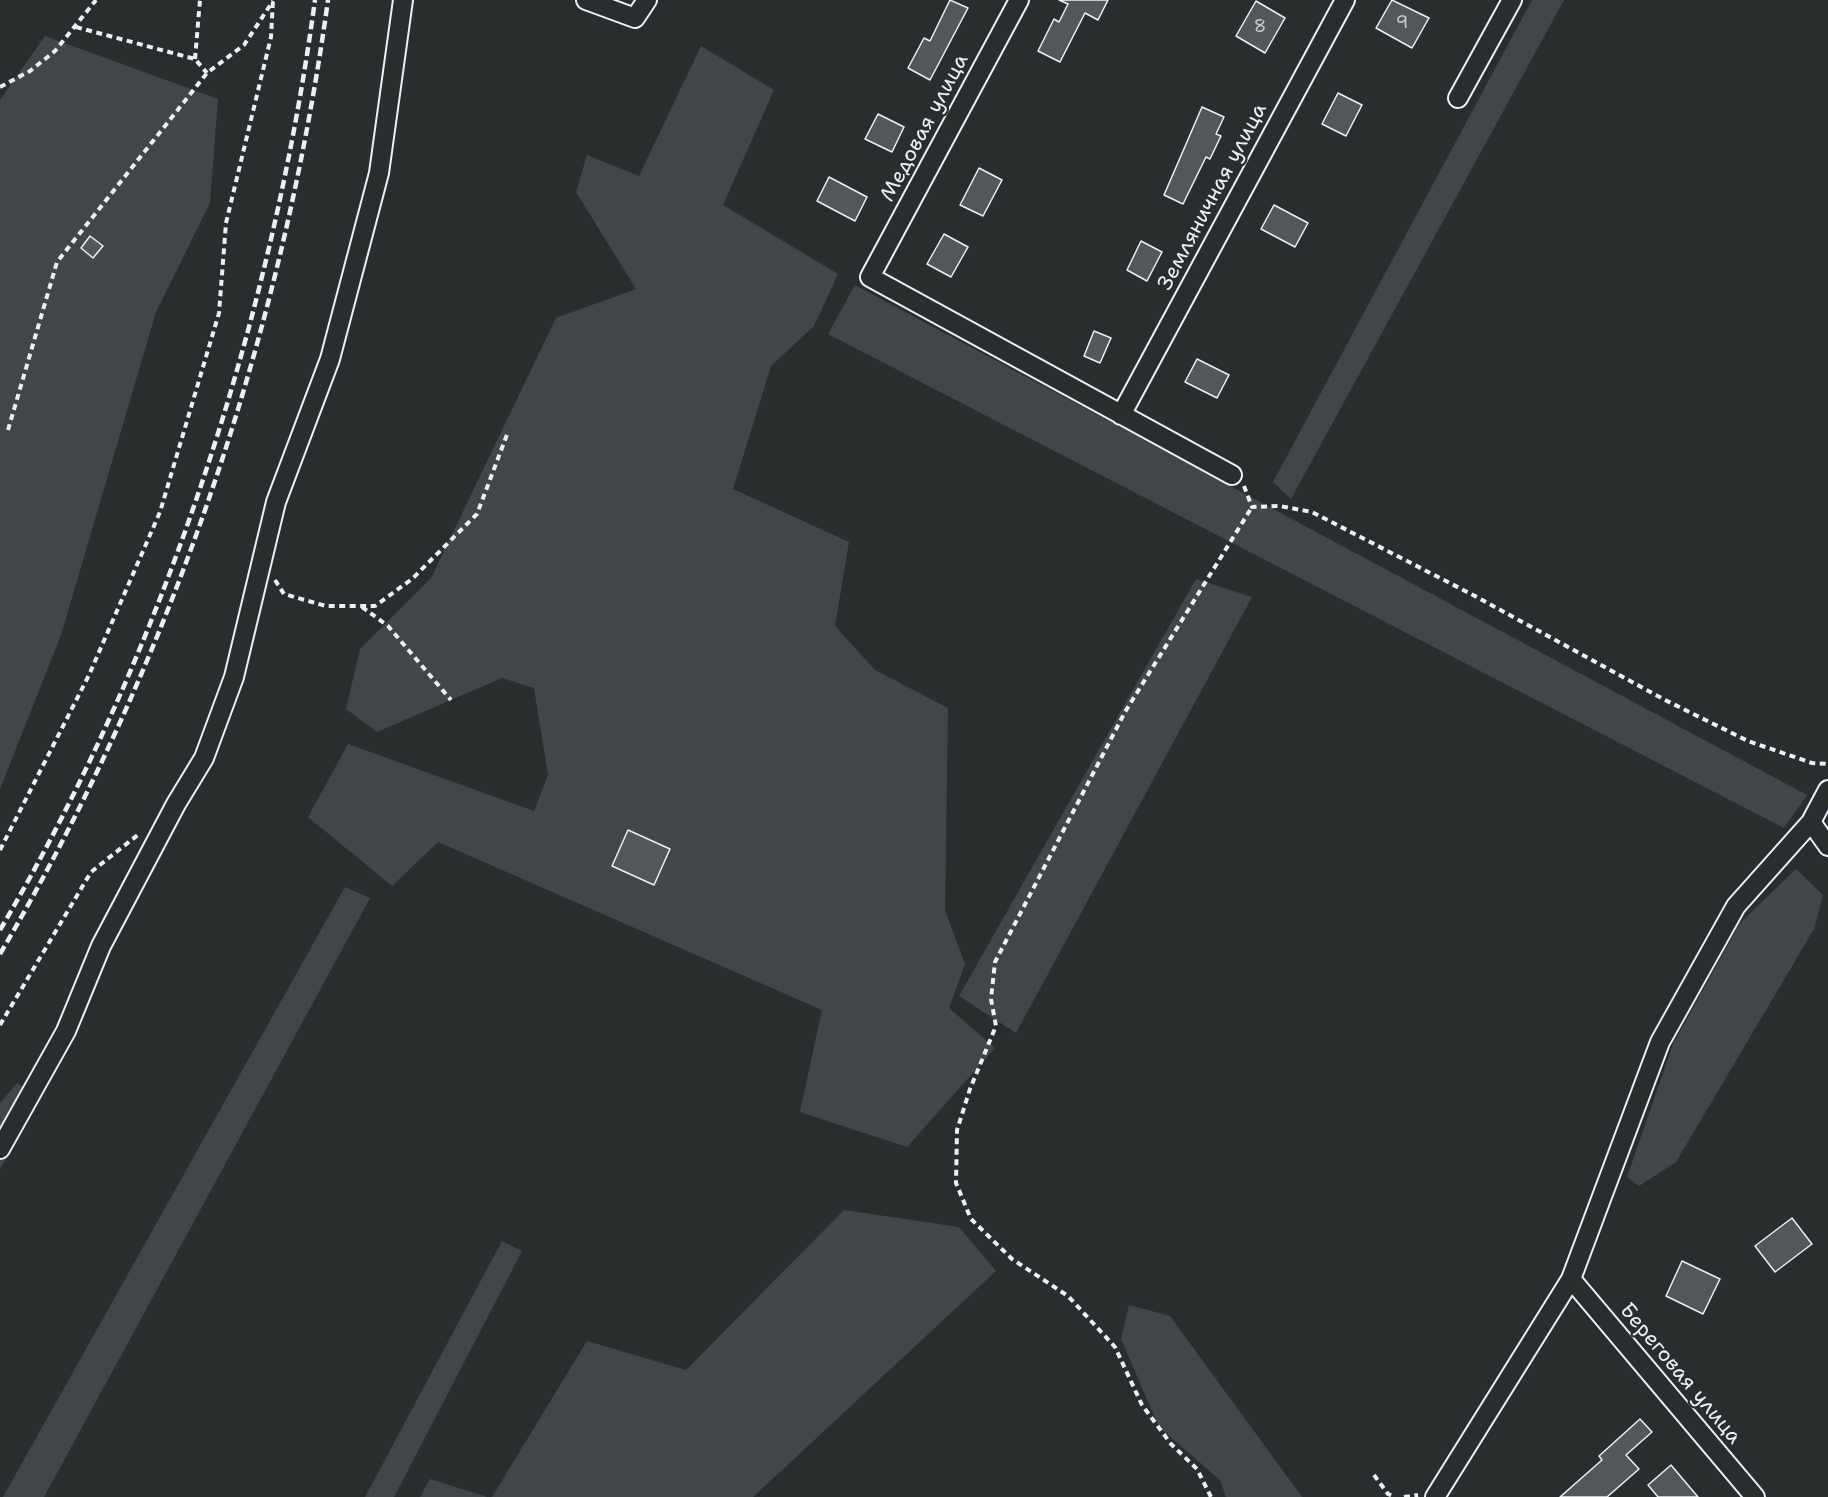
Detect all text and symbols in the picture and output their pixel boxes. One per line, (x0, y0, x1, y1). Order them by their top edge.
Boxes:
house number: 9 (1396, 12, 1408, 34)
house number: 8 (1254, 16, 1266, 38)
street label: Медовая улица (876, 50, 974, 206)
street label: Земляничная улица (1153, 99, 1273, 295)
street label: Береговая улица (1614, 1298, 1746, 1450)

